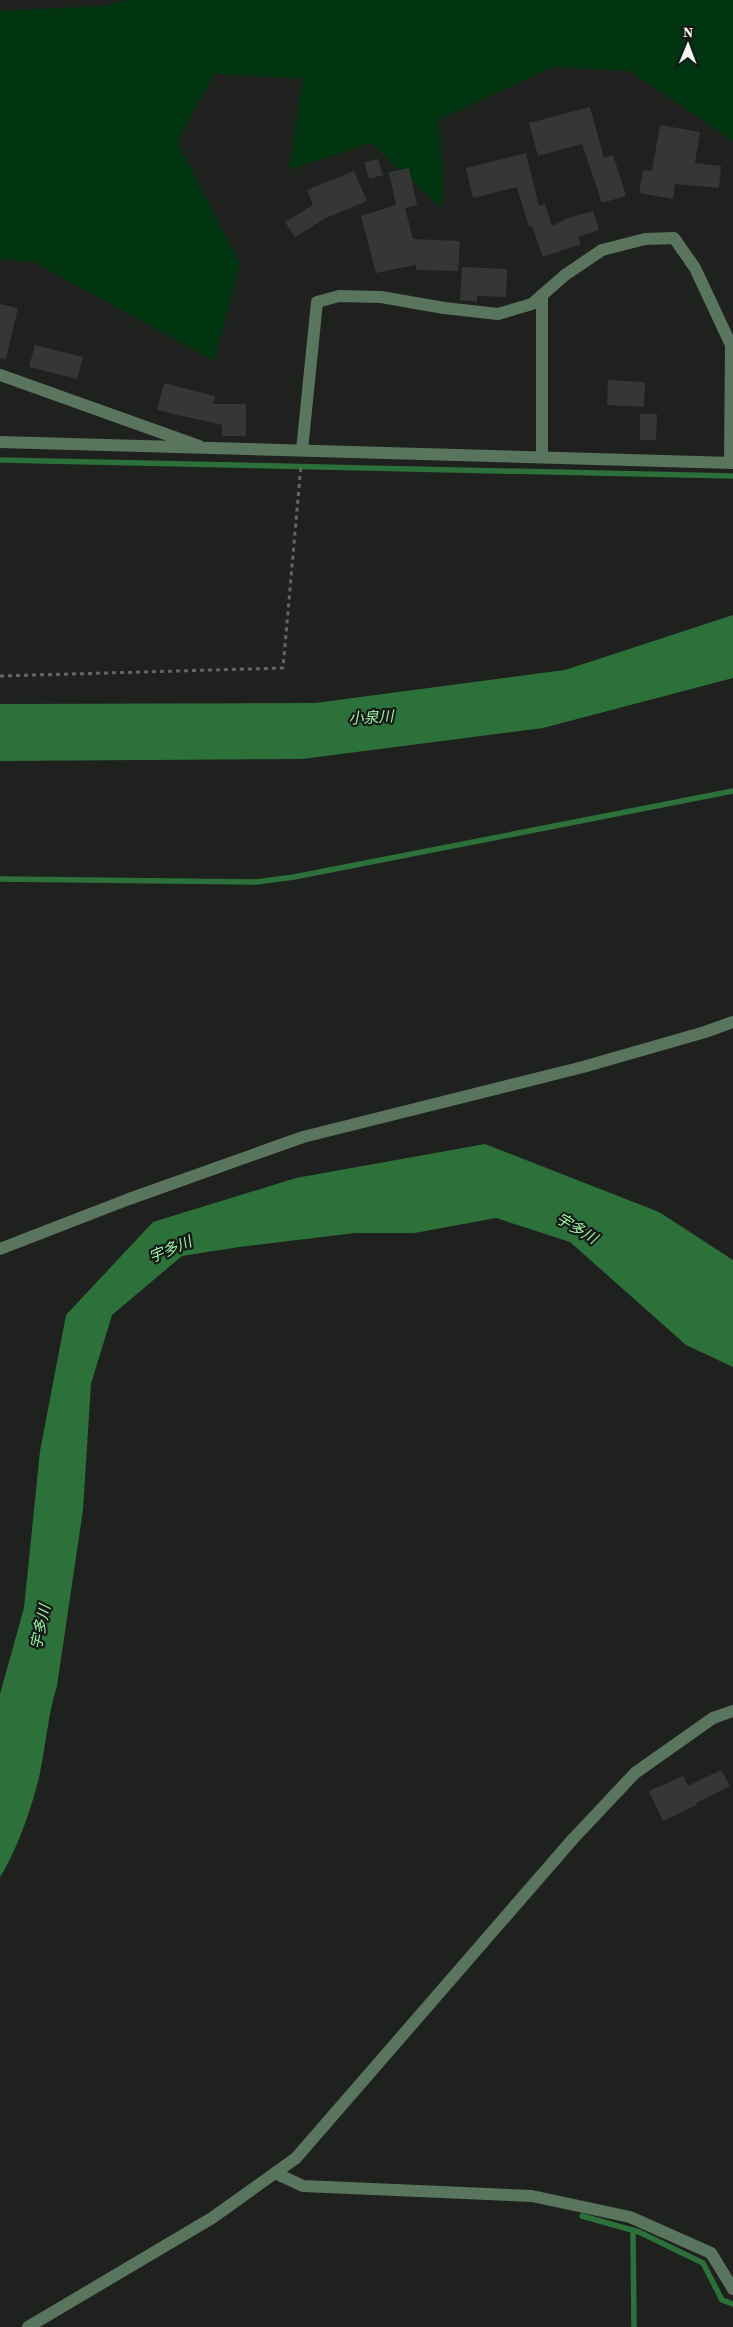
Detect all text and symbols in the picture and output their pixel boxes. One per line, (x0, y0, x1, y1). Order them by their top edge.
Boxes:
north arrow (663, 20, 713, 70)
text: N (683, 22, 694, 42)
water label: 小泉川 (348, 705, 396, 729)
water label: 宇多川 (552, 1207, 603, 1250)
water label: 宇多川 (145, 1230, 197, 1267)
water label: 宇多川 (25, 1601, 55, 1651)

